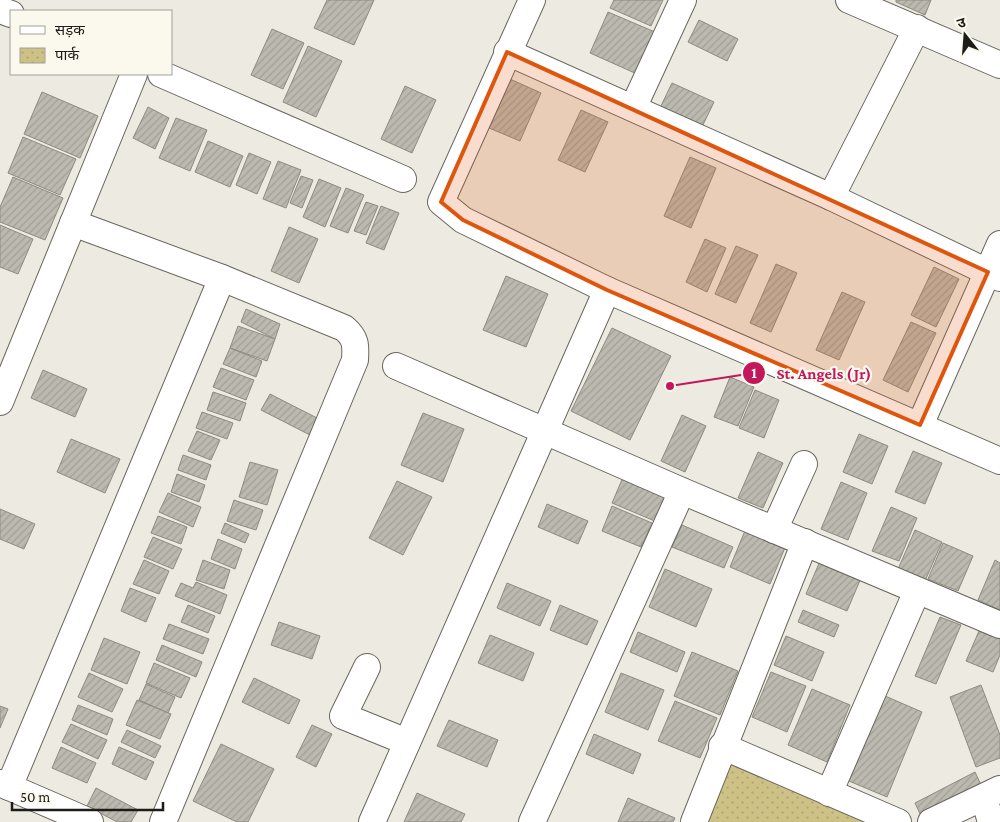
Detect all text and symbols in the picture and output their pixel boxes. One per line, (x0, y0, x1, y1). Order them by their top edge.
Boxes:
legend (10, 10, 172, 75)
north arrow (940, 10, 990, 60)
text: उ (955, 13, 968, 31)
text: सड़क (55, 22, 85, 38)
text: पार्क (55, 46, 79, 63)
callout: St. Angels (Jr) (742, 358, 881, 389)
text: 1 (751, 365, 757, 381)
text: St. Angels (Jr) (777, 365, 871, 383)
scale bar (12, 780, 164, 812)
text: 50 m (20, 789, 50, 805)

